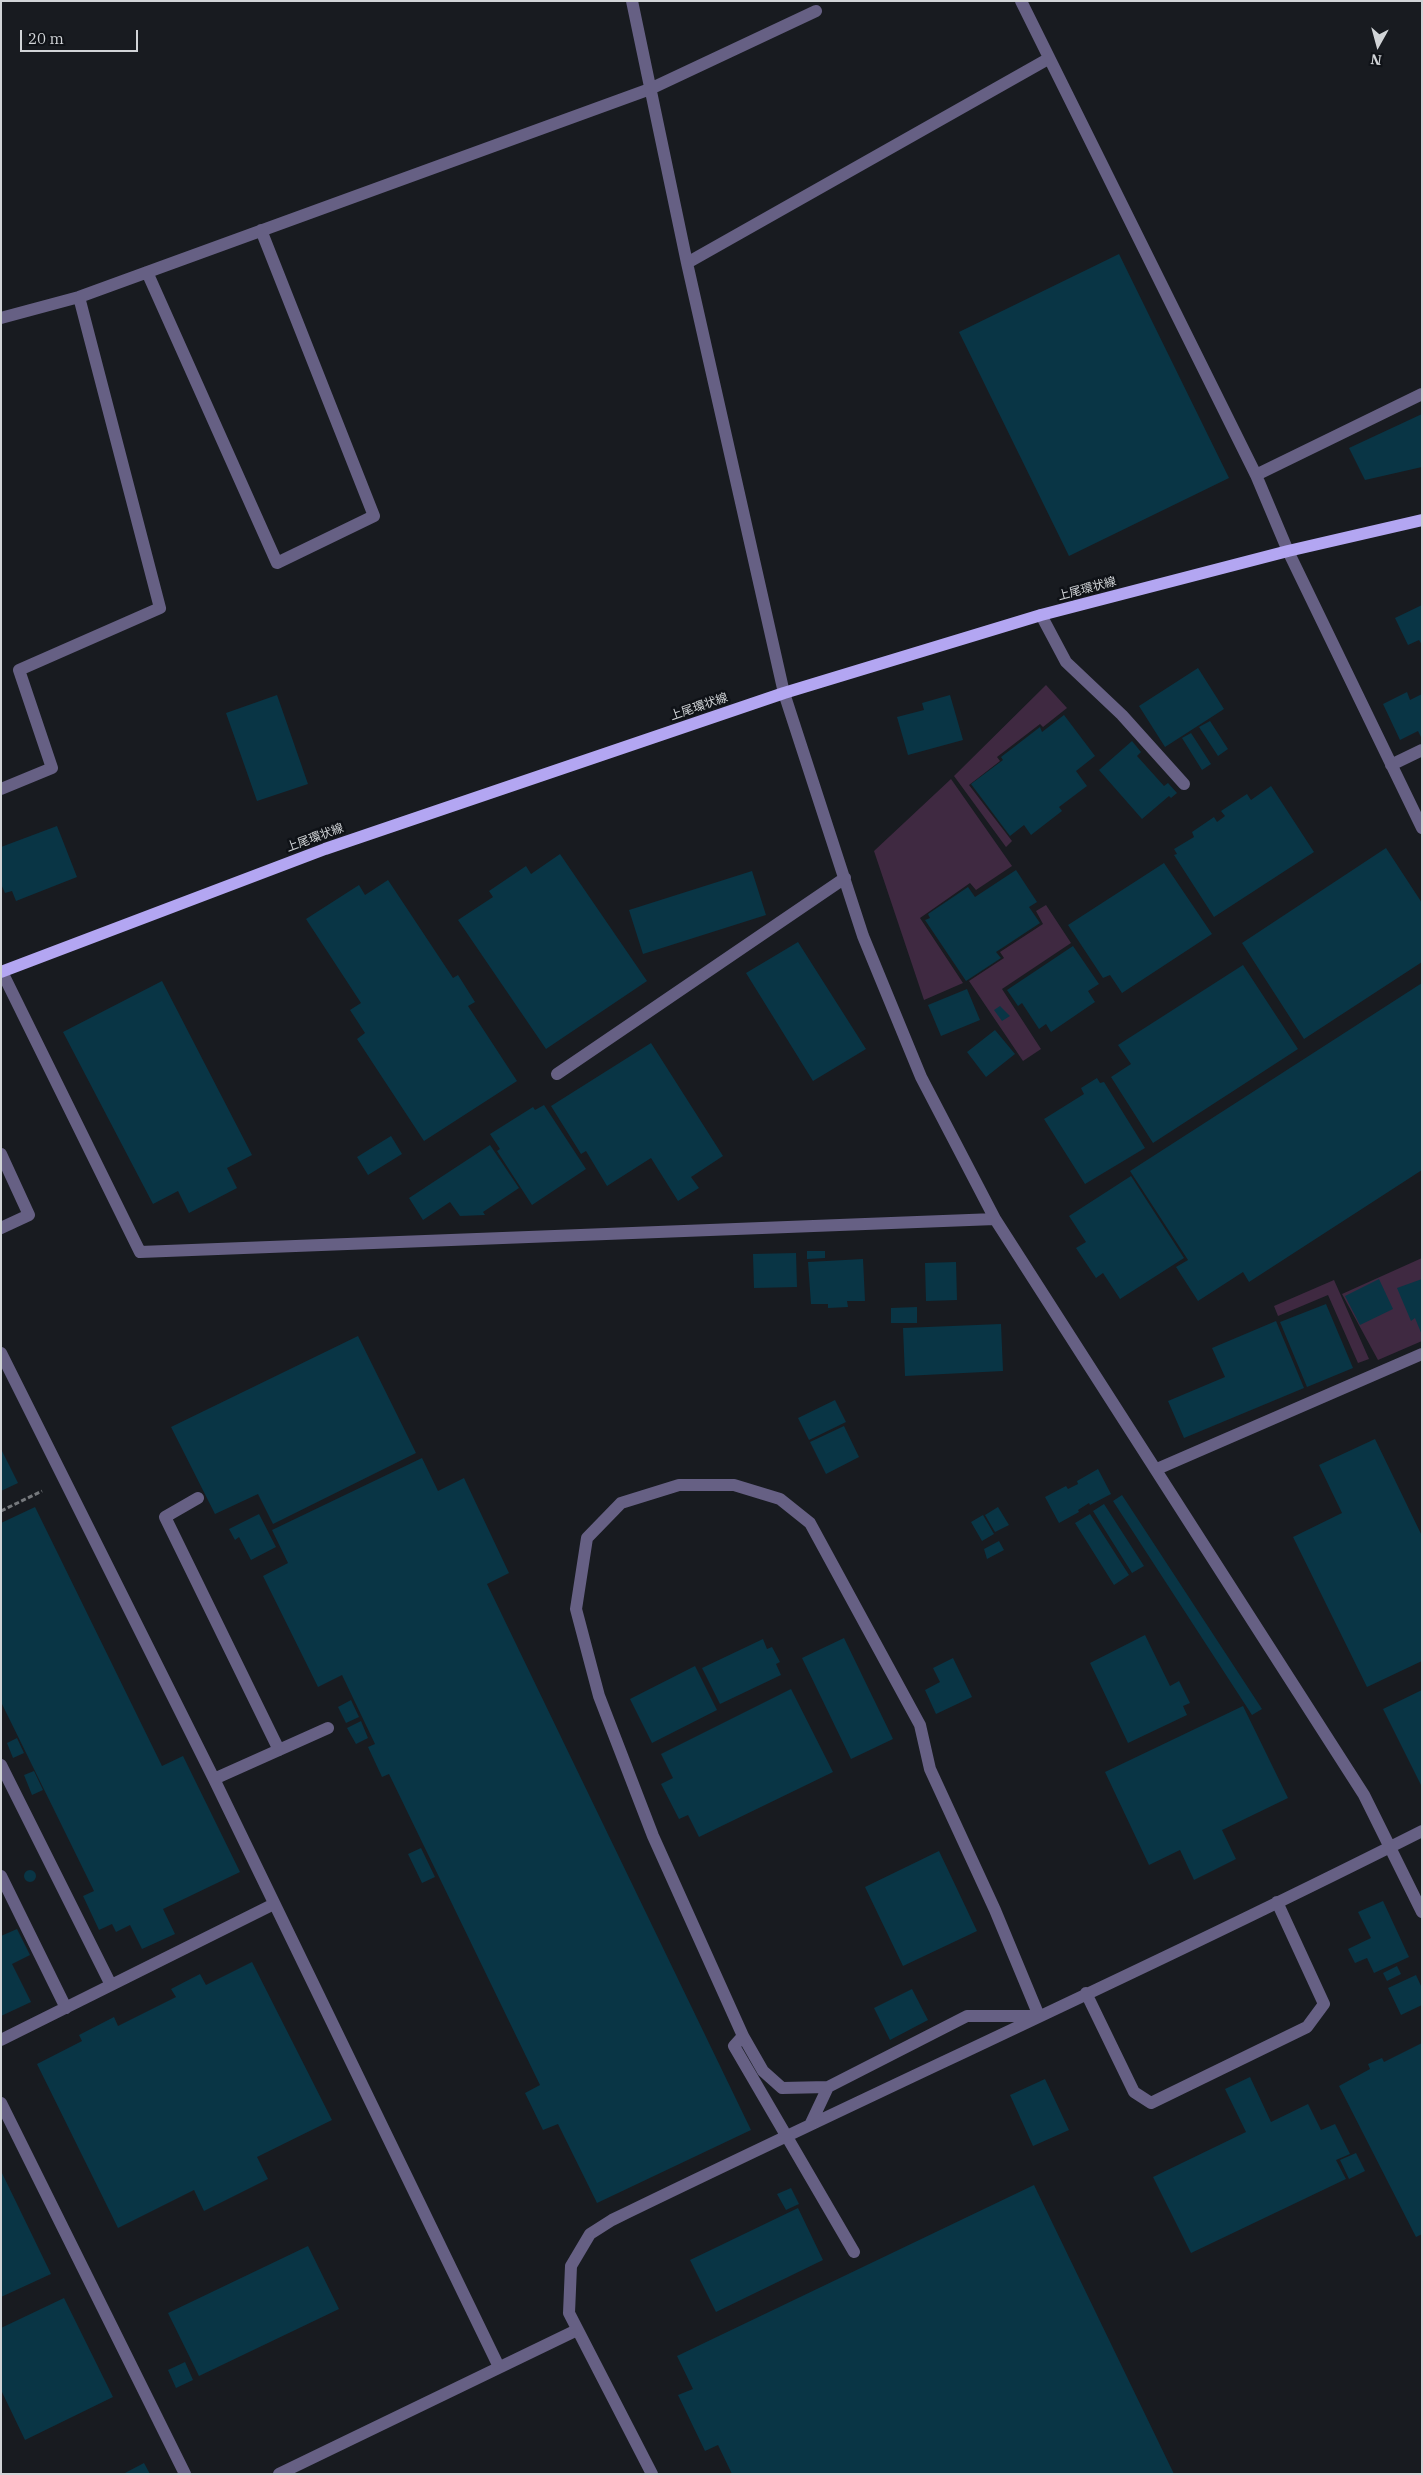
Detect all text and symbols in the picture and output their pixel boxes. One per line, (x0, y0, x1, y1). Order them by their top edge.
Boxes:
scale bar (22, 20, 140, 52)
north arrow (1353, 20, 1403, 70)
text: 20 m (28, 29, 64, 48)
text: N (1370, 50, 1383, 69)
street label: 上尾環状線 (1056, 574, 1118, 604)
street label: 上尾環状線 (668, 690, 730, 724)
street label: 上尾環状線 (284, 821, 346, 855)

